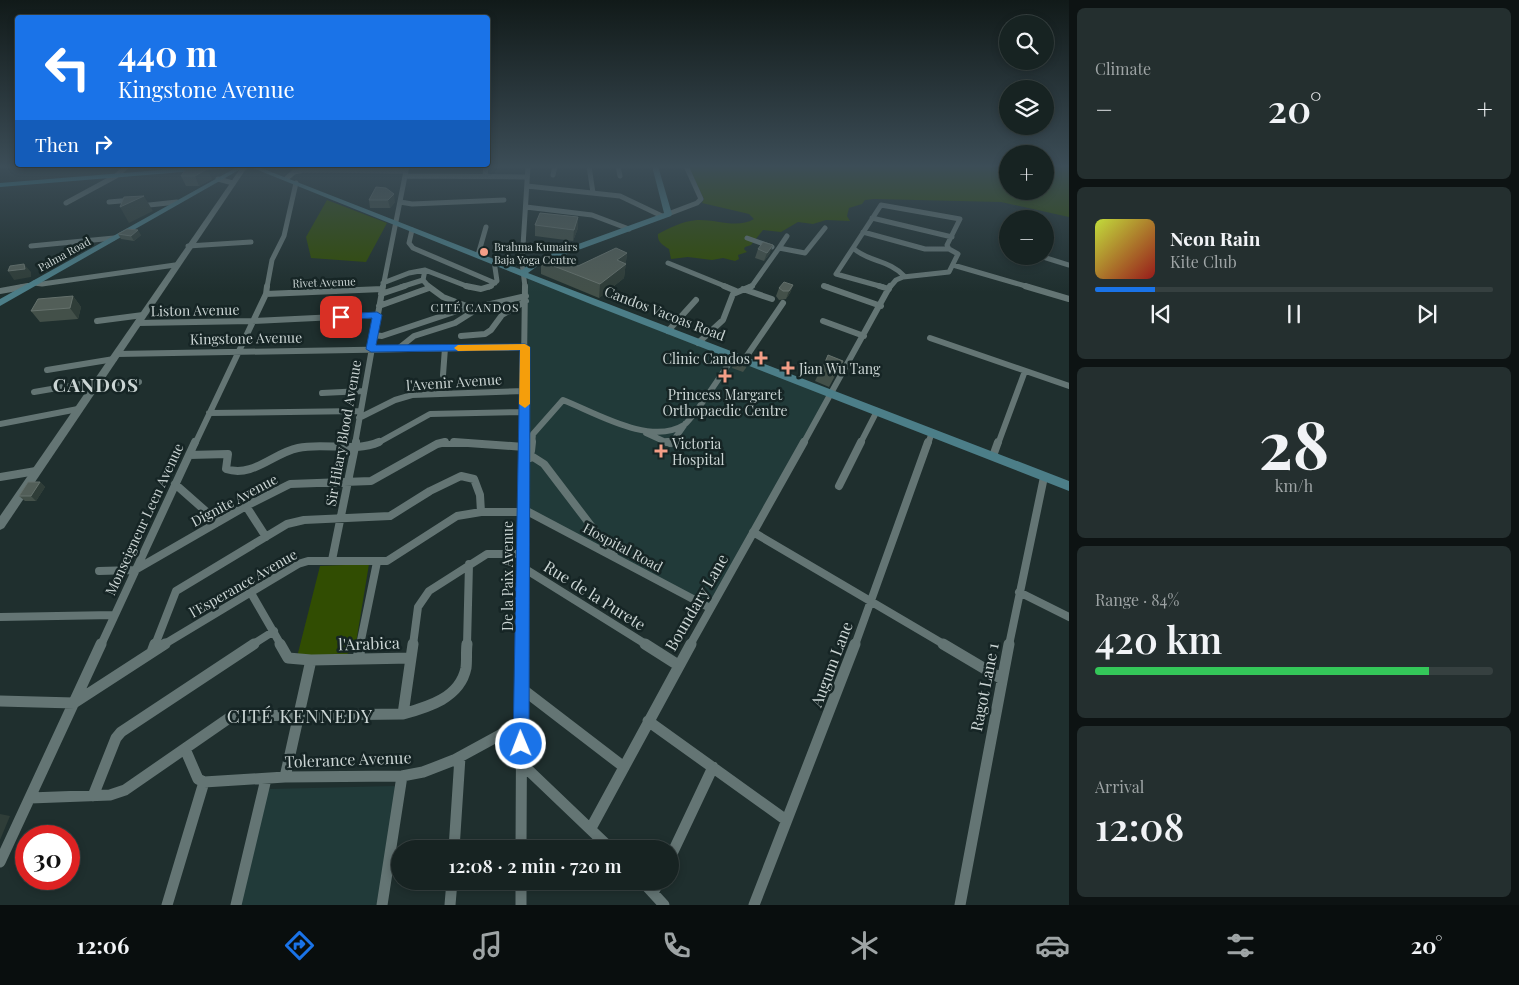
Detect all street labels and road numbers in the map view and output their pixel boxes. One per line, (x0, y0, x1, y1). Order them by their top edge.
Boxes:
street label: Palma Road (35, 233, 93, 275)
street label: Rivet Avenue (292, 273, 356, 291)
street label: Candos Vacoas Road (602, 281, 728, 345)
street label: Liston Avenue (150, 300, 240, 320)
street label: Kingstone Avenue (190, 328, 302, 348)
street label: Sir Hilary Blood Avenue (321, 358, 365, 508)
street label: l'Avenir Avenue (405, 369, 503, 395)
street label: Monseigneur Leen Avenue (100, 440, 188, 598)
street label: Dignite Avenue (187, 469, 281, 531)
street label: Hospital Road (580, 518, 666, 576)
street label: De la Paix Avenue (498, 521, 517, 631)
street label: l'Esperance Avenue (186, 544, 300, 622)
street label: Boundary Lane (660, 550, 732, 654)
street label: Rue de la Purete (540, 555, 650, 635)
street label: Augum Lane (805, 618, 857, 711)
street label: l'Arabica (338, 631, 400, 655)
street label: Ragot Lane 1 (965, 641, 1003, 733)
street label: Tolerance Avenue (284, 746, 412, 772)

